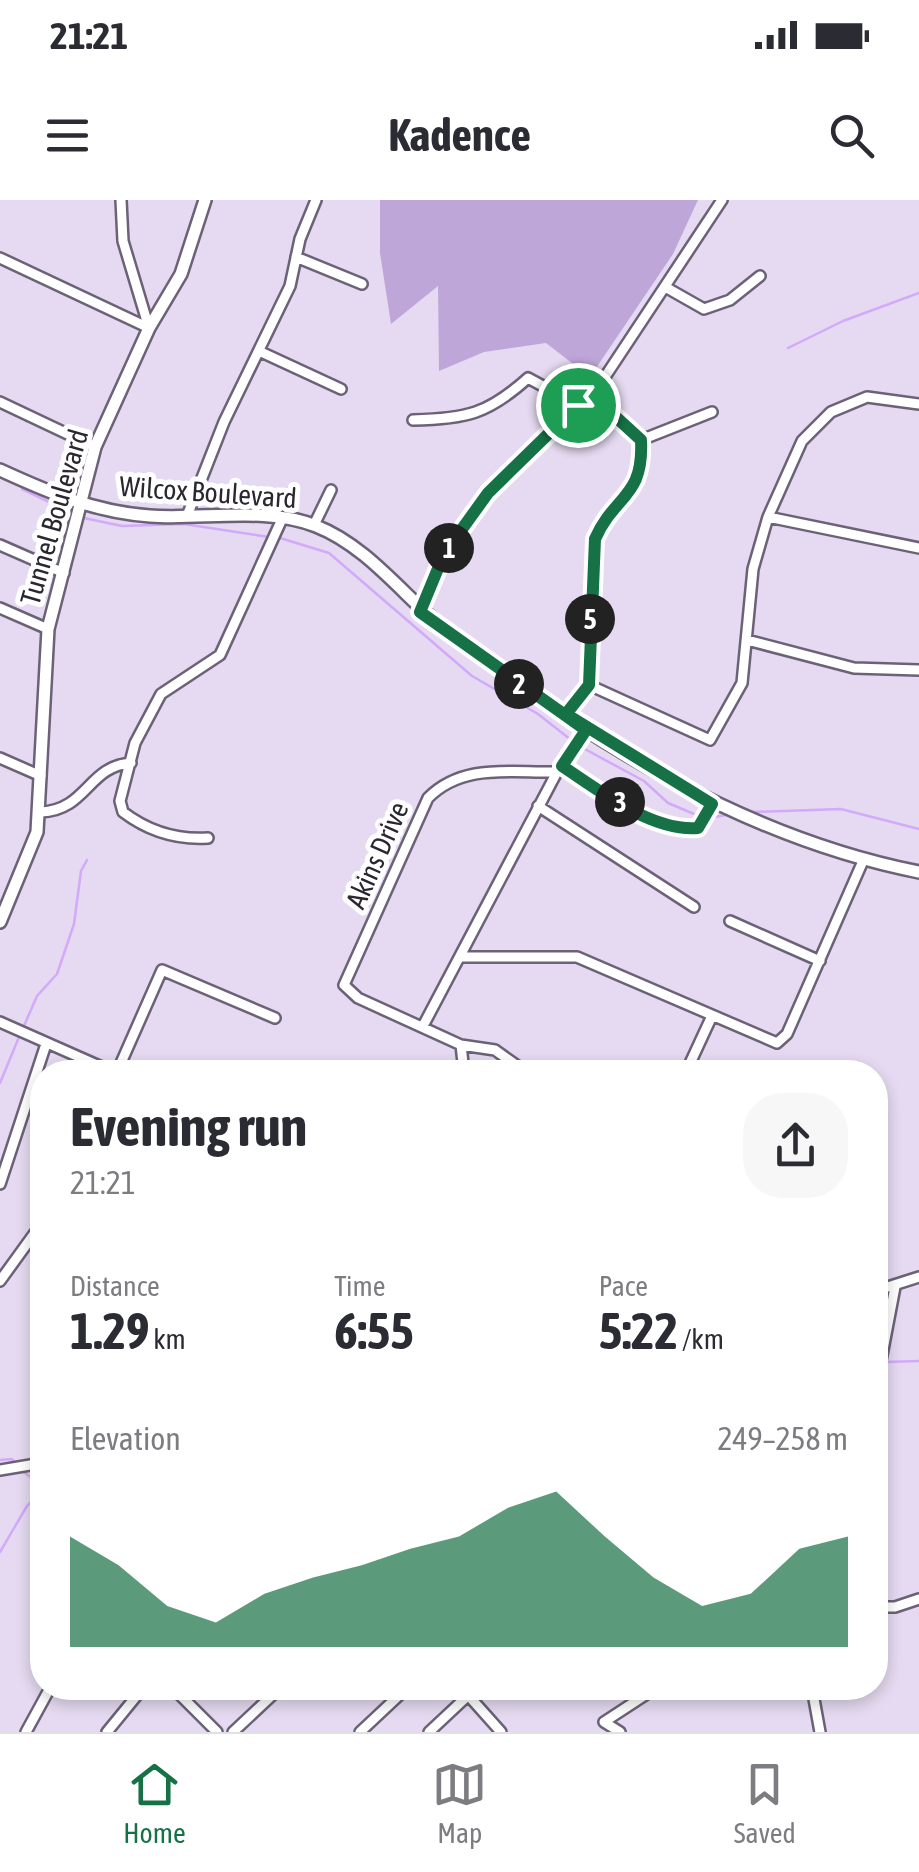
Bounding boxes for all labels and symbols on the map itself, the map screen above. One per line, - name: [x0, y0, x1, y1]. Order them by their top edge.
- pin: [536, 363, 621, 448]
- street label: Tunnel Boulevard: [14, 426, 94, 608]
- street label: Wilcox Boulevard: [118, 470, 298, 514]
- pin: 1: [424, 523, 474, 573]
- pin: 5: [565, 594, 615, 644]
- pin: 2: [494, 659, 544, 709]
- pin: 3: [595, 777, 645, 827]
- street label: Akins Drive: [339, 797, 415, 913]

